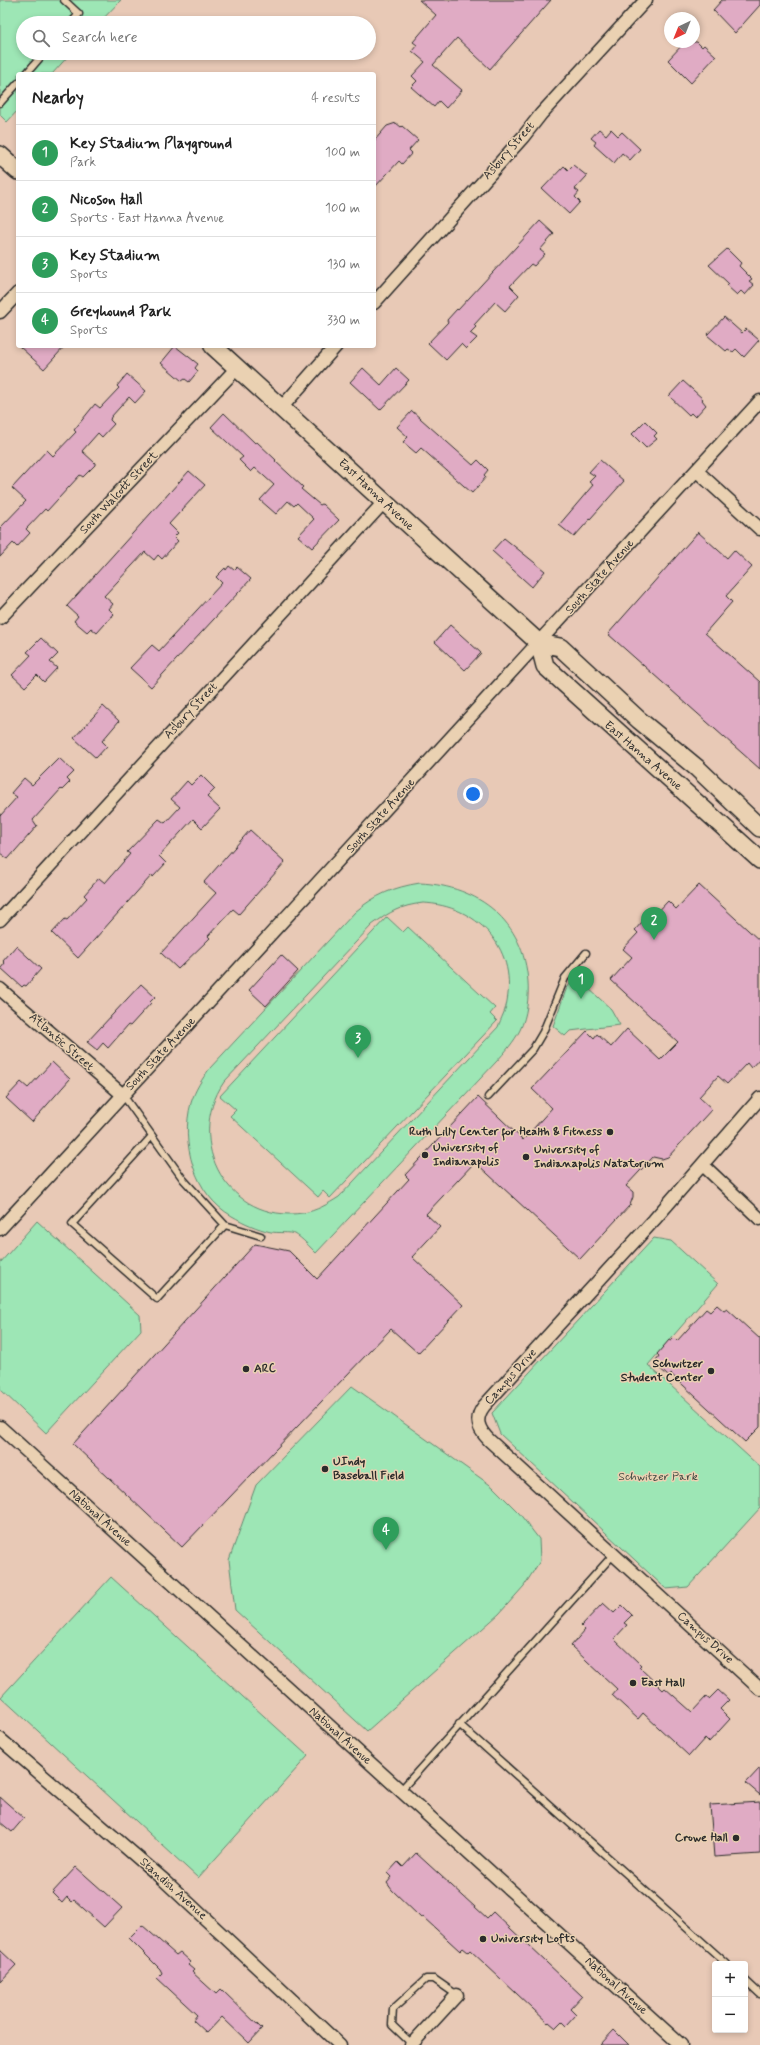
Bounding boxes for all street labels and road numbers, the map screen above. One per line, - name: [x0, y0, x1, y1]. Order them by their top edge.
- street label: Asbury Street: [479, 118, 539, 183]
- street label: South Walcott Street: [76, 448, 162, 538]
- street label: East Hanna Avenue: [334, 456, 418, 535]
- street label: South State Avenue: [562, 536, 638, 618]
- street label: Asbury Street: [161, 679, 222, 743]
- street label: East Hanna Avenue: [601, 718, 686, 795]
- street label: South State Avenue: [343, 775, 419, 857]
- street label: Atlantic Street: [25, 1009, 97, 1075]
- street label: South State Avenue: [122, 1013, 200, 1094]
- street label: Campus Drive: [481, 1345, 541, 1409]
- street label: National Avenue: [65, 1486, 135, 1551]
- street label: Campus Drive: [673, 1608, 737, 1668]
- street label: National Avenue: [305, 1704, 375, 1769]
- street label: Standish Avenue: [136, 1854, 210, 1924]
- street label: National Avenue: [581, 1954, 651, 2019]

